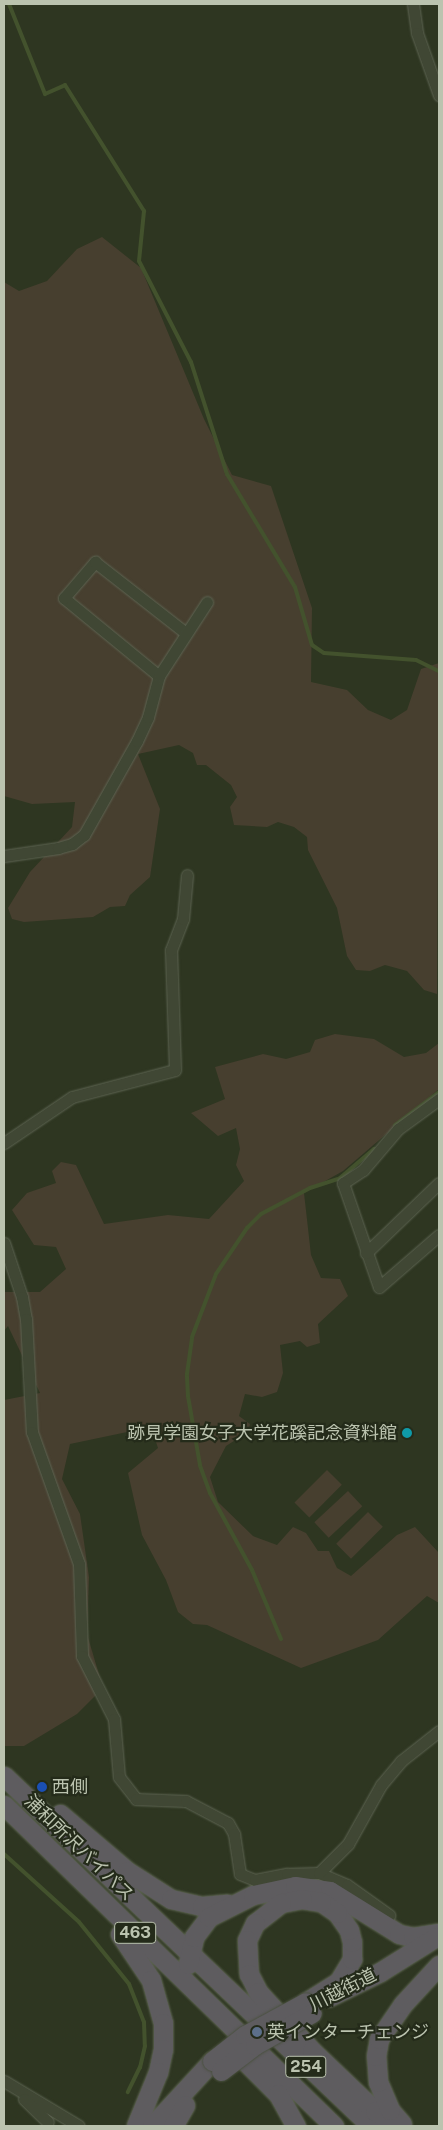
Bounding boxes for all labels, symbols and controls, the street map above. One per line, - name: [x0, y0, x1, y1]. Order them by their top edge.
- place label: 跡見学園女子大学花蹊記念資料館: [127, 1422, 397, 1444]
- marker: 跡見学園女子大学花蹊記念資料館: [401, 1427, 413, 1439]
- place label: 西側: [52, 1776, 88, 1798]
- marker: 西側: [36, 1781, 48, 1793]
- street label: 浦和所沢バイパス: [20, 1790, 138, 1906]
- road number: 463: [114, 1920, 156, 1946]
- street label: 川越街道: [306, 1964, 380, 2016]
- place label: 英インターチェンジ: [267, 2021, 429, 2043]
- marker: 英インターチェンジ: [251, 2026, 263, 2038]
- road number: 254: [285, 2054, 327, 2080]

